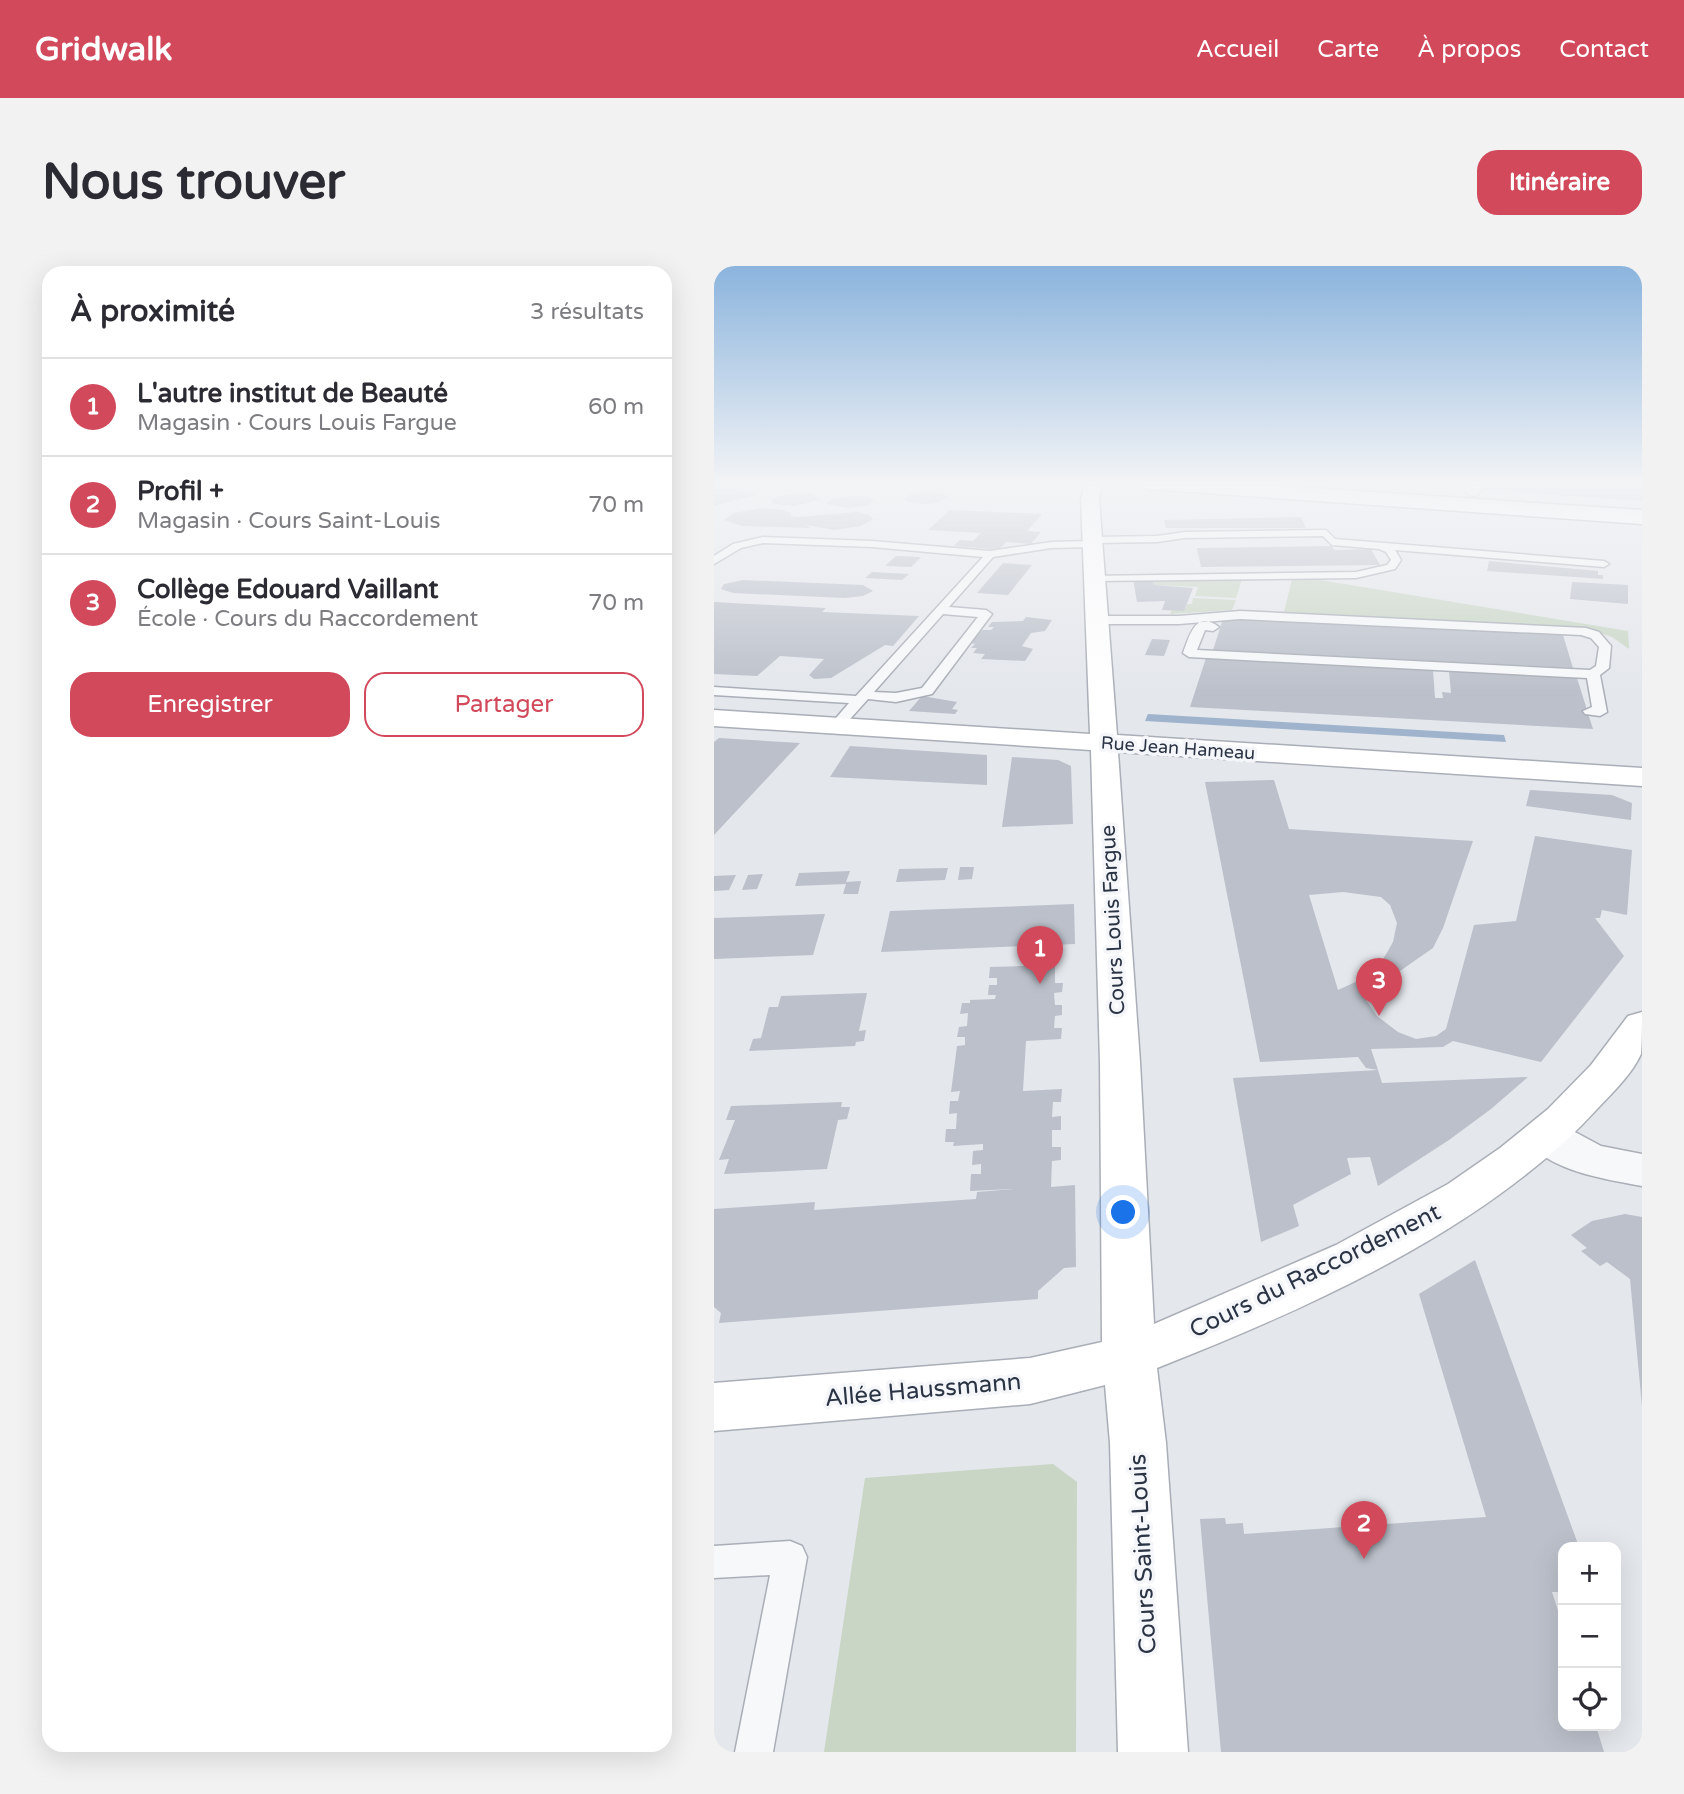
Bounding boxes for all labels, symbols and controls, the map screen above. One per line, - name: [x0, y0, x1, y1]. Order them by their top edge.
- text: Gridwalk: [35, 30, 172, 69]
- text: Accueil: [1196, 35, 1279, 64]
- text: Carte: [1317, 35, 1379, 64]
- text: À propos: [1417, 35, 1521, 64]
- text: Contact: [1559, 35, 1649, 64]
- button: Itinéraire: [1477, 150, 1642, 215]
- text: Nous trouver: [42, 153, 345, 212]
- text: À proximité: [70, 293, 235, 330]
- text: 3 résultats: [530, 298, 644, 326]
- text: L'autre institut de Beauté: [137, 378, 448, 409]
- text: 1: [86, 393, 100, 421]
- text: 60 m: [588, 393, 644, 421]
- text: Magasin · Cours Louis Fargue: [137, 409, 457, 437]
- text: Profil +: [137, 476, 224, 507]
- text: 2: [86, 491, 100, 519]
- text: 70 m: [588, 491, 644, 519]
- text: Magasin · Cours Saint-Louis: [137, 507, 440, 535]
- text: Collège Edouard Vaillant: [137, 574, 438, 605]
- text: 3: [86, 589, 100, 617]
- text: 70 m: [588, 589, 644, 617]
- text: École · Cours du Raccordement: [137, 605, 478, 633]
- button: Enregistrer: [70, 672, 350, 737]
- button: Partager: [364, 672, 644, 737]
- street label: Rue Jean Hameau: [1100, 732, 1256, 764]
- street label: Cours Louis Fargue: [1096, 824, 1130, 1016]
- pin: 1: [1017, 926, 1063, 984]
- pin: 3: [1356, 958, 1402, 1016]
- your location: [1106, 1195, 1140, 1229]
- street label: Cours du Raccordement: [1185, 1198, 1445, 1344]
- street label: Allée Haussmann: [824, 1367, 1022, 1413]
- street label: Cours Saint-Louis: [1123, 1453, 1163, 1655]
- pin: 2: [1341, 1501, 1387, 1559]
- map controls: [1558, 1542, 1621, 1731]
- button: +: [1558, 1542, 1621, 1605]
- button: −: [1558, 1605, 1621, 1668]
- button: locate: [1558, 1668, 1621, 1731]

